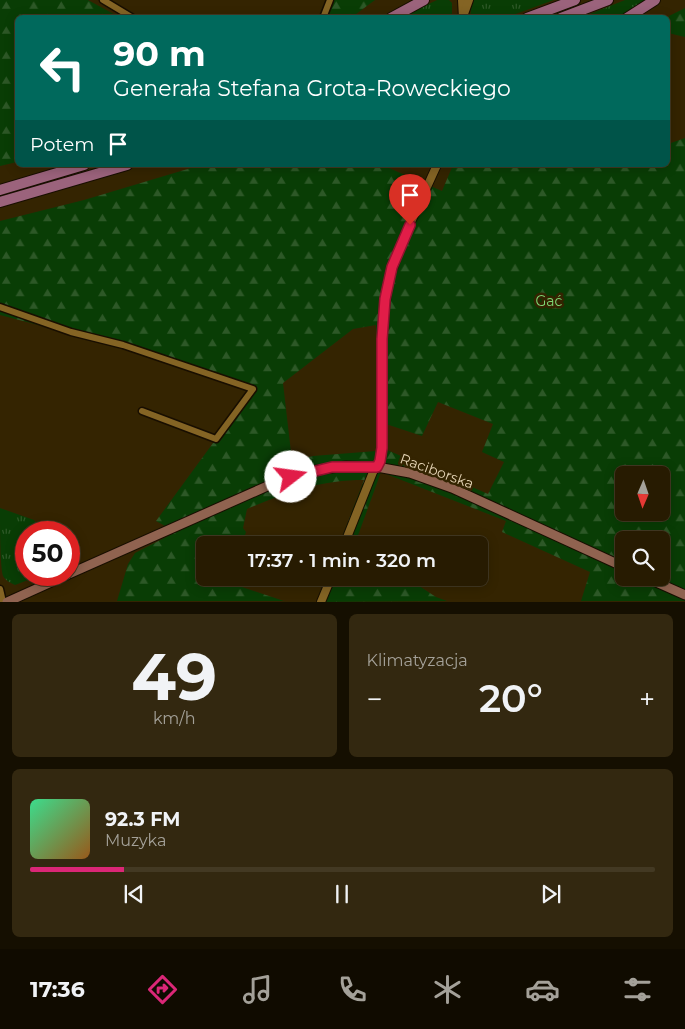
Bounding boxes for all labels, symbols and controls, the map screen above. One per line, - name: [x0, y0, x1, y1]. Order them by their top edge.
- text: 90 m: [113, 32, 206, 75]
- icon: left: [30, 35, 95, 100]
- text: Generała Stefana Grota-Roweckiego: [113, 75, 511, 102]
- icon: arrive: [104, 130, 132, 158]
- text: Potem: [30, 133, 94, 156]
- pin: [389, 174, 431, 225]
- icon: arrive: [396, 181, 424, 209]
- park label: Gać: [536, 292, 563, 310]
- street label: Raciborska: [398, 449, 476, 493]
- position arrow: [264, 450, 316, 502]
- north arrow: [615, 466, 670, 521]
- map controls: [615, 466, 670, 586]
- speed limit sign: 50: [15, 521, 80, 586]
- button: search: [615, 531, 670, 586]
- text: 17:37 · 1 min · 320 m: [248, 549, 436, 572]
- text: 49: [131, 637, 217, 716]
- text: Klimatyzacja: [367, 651, 468, 670]
- text: 20°: [479, 675, 543, 722]
- text: −: [367, 682, 383, 716]
- text: +: [639, 682, 655, 716]
- text: km/h: [153, 709, 196, 728]
- text: 92.3 FM: [105, 808, 181, 831]
- text: Muzyka: [105, 831, 166, 850]
- icon: previous: [120, 880, 148, 908]
- icon: pause: [328, 880, 356, 908]
- icon: next: [537, 880, 565, 908]
- icon: directions: [145, 972, 180, 1007]
- icon: music: [240, 972, 275, 1007]
- icon: phone: [335, 972, 370, 1007]
- icon: climate: [430, 972, 465, 1007]
- icon: car: [525, 972, 560, 1007]
- icon: filters: [620, 972, 655, 1007]
- text: 17:36: [30, 976, 85, 1003]

